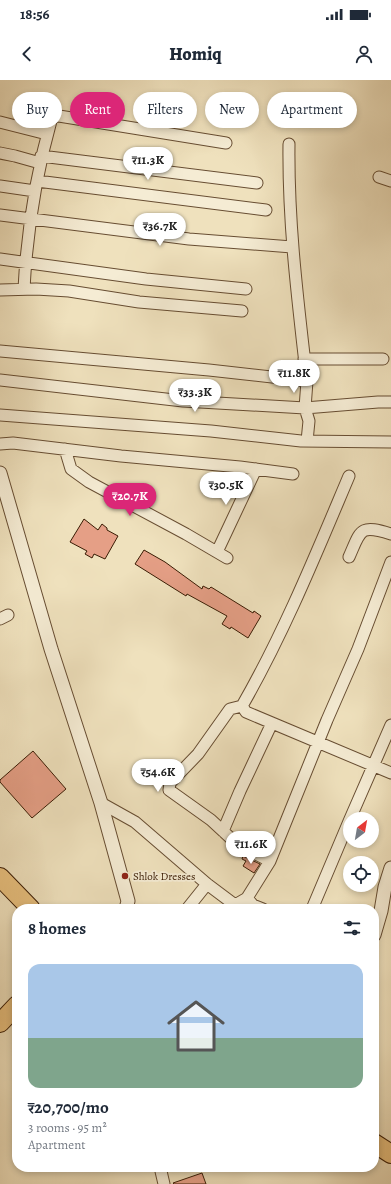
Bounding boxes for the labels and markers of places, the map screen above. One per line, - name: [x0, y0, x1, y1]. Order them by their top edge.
- pin: ₹11.3K: [115, 147, 181, 181]
- pin: ₹36.7K: [127, 213, 193, 247]
- pin: ₹11.8K: [261, 360, 327, 394]
- pin: ₹33.3K: [162, 379, 228, 413]
- pin: ₹30.5K: [193, 472, 259, 506]
- pin: ₹20.7K: [97, 483, 163, 517]
- pin: ₹54.6K: [125, 759, 191, 793]
- pin: ₹11.6K: [218, 831, 284, 865]
- place label: Shlok Dresses: [133, 869, 195, 884]
- marker: Shlok Dresses: [120, 871, 130, 881]

